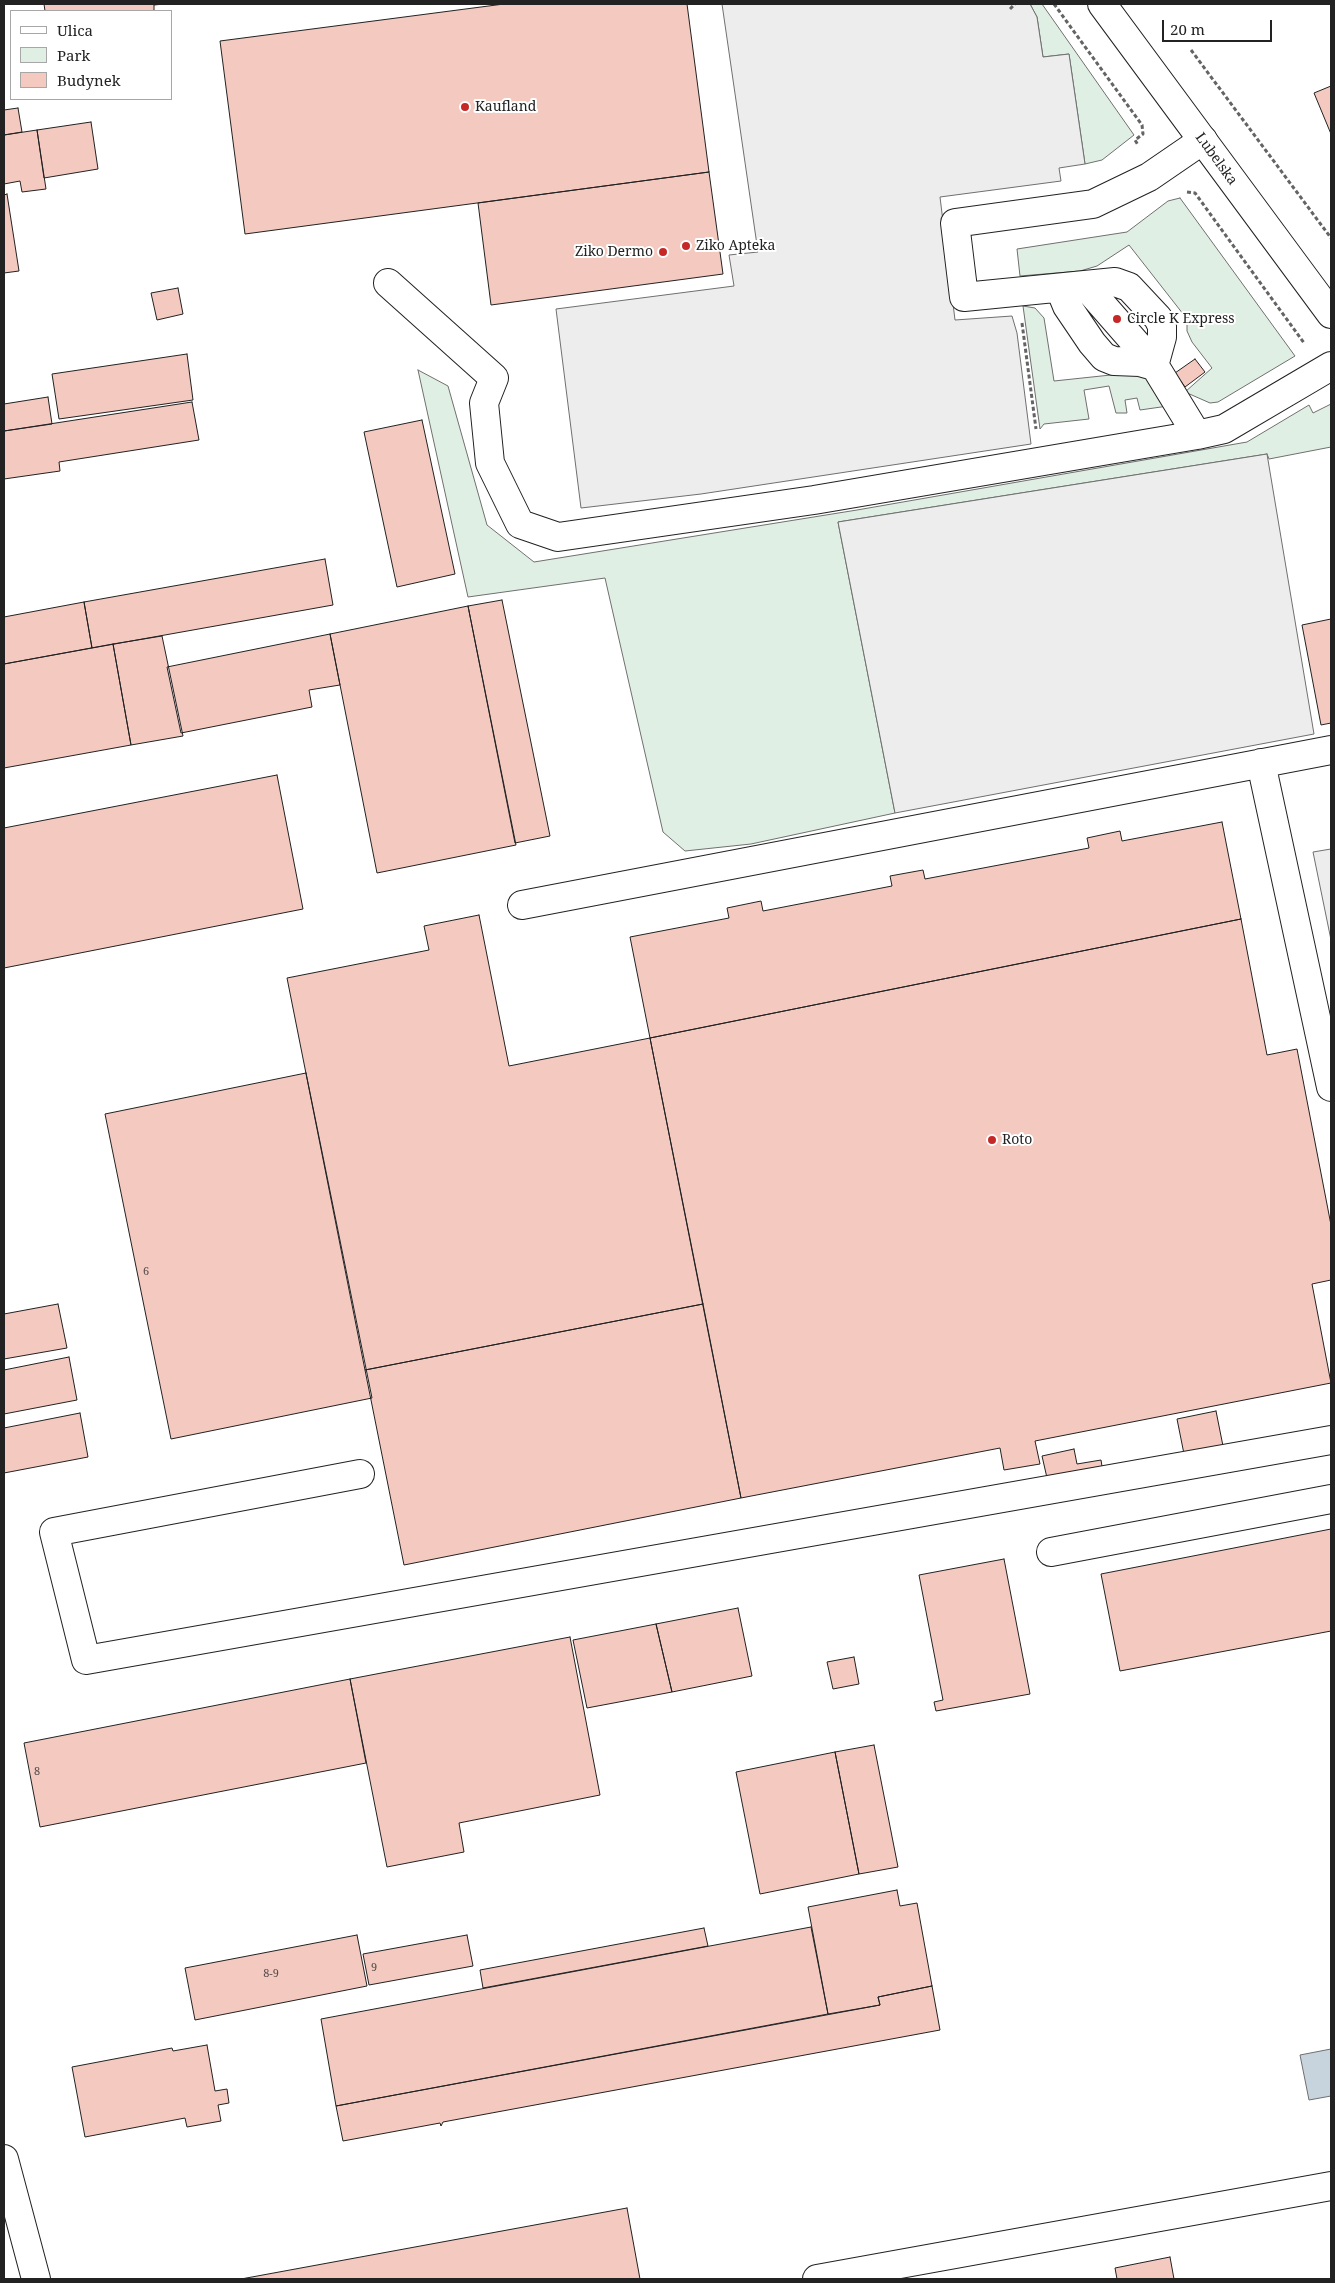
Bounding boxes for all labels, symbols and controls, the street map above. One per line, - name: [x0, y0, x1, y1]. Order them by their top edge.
- legend: [10, 10, 172, 100]
- scale bar: [1165, 10, 1275, 42]
- text: 20 m: [1170, 19, 1205, 39]
- text: Ulica: [57, 20, 93, 40]
- text: Park: [57, 45, 90, 65]
- text: Budynek: [57, 70, 121, 90]
- place label: Kaufland: [475, 99, 536, 115]
- marker: Kaufland: [459, 101, 471, 113]
- street label: Lubelska: [1191, 130, 1241, 188]
- place label: Ziko Apteka: [696, 238, 775, 254]
- marker: Ziko Apteka: [680, 240, 692, 252]
- place label: Ziko Dermo: [575, 244, 653, 260]
- marker: Ziko Dermo: [657, 246, 669, 258]
- place label: Circle K Express: [1127, 311, 1235, 327]
- marker: Circle K Express: [1111, 313, 1123, 325]
- place label: Roto: [1002, 1132, 1032, 1148]
- marker: Roto: [986, 1134, 998, 1146]
- house number: 6: [143, 1265, 149, 1279]
- house number: 8: [34, 1765, 40, 1779]
- house number: 9: [371, 1961, 377, 1975]
- house number: 8-9: [263, 1967, 279, 1981]

